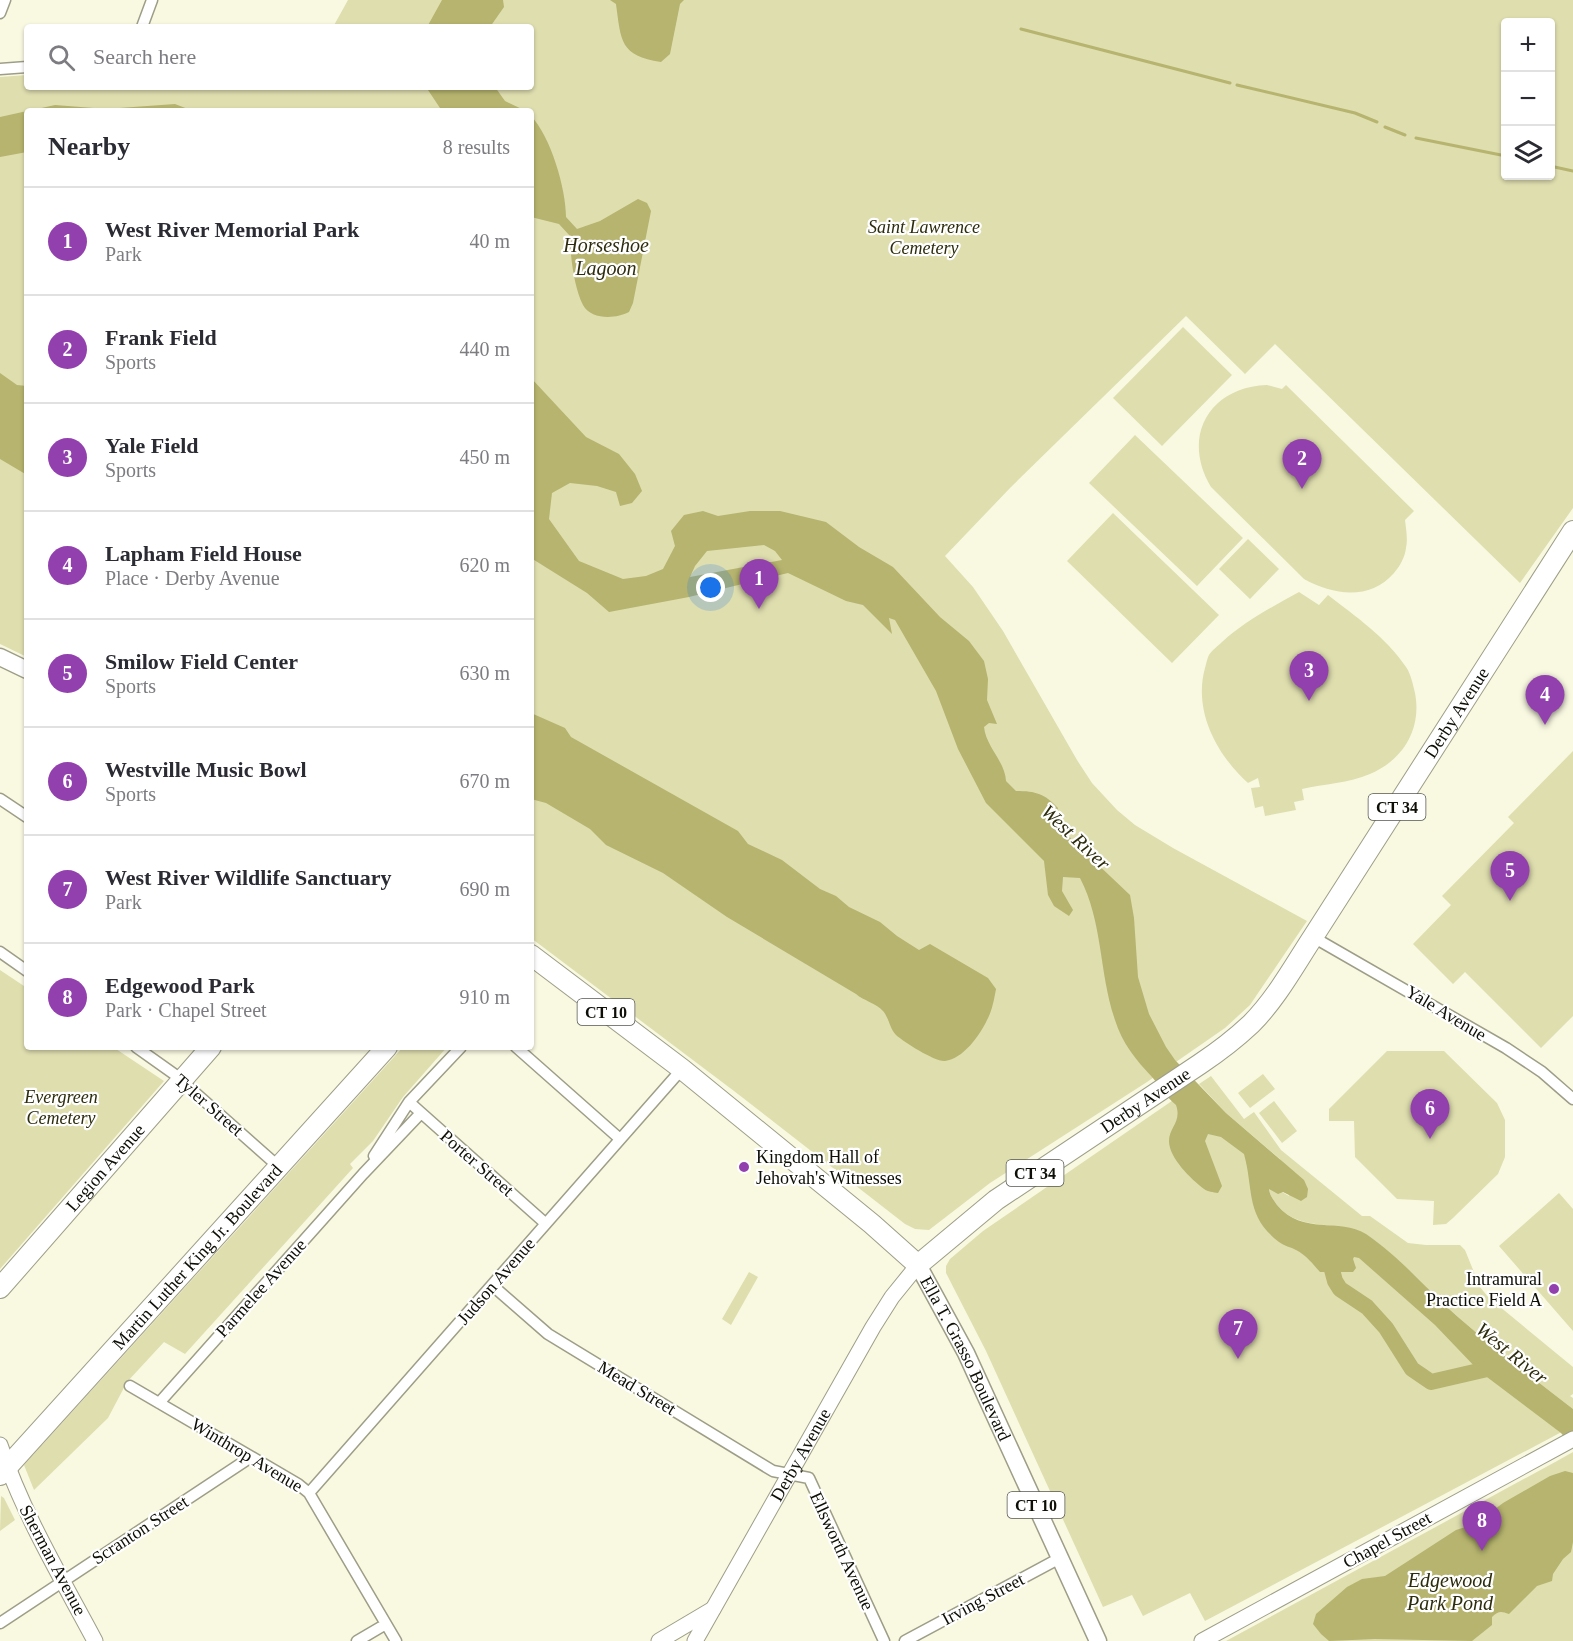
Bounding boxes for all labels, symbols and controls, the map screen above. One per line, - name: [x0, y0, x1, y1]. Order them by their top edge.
- map controls: [1501, 18, 1555, 180]
- button: +: [1501, 18, 1555, 72]
- search box: [24, 24, 534, 90]
- icon: search: [45, 41, 78, 74]
- text: Search here: [93, 44, 196, 69]
- button: −: [1501, 72, 1555, 126]
- button: layers: [1501, 126, 1555, 180]
- text: Nearby: [48, 132, 130, 161]
- text: 8 results: [443, 136, 510, 158]
- text: West River Memorial Park: [105, 217, 359, 242]
- park label: Saint Lawrence Cemetery: [868, 217, 980, 258]
- text: 1: [63, 230, 73, 252]
- text: 40 m: [469, 230, 510, 252]
- water label: Horseshoe Lagoon: [562, 234, 649, 280]
- text: Park: [105, 243, 142, 265]
- text: Frank Field: [105, 325, 217, 350]
- text: 2: [63, 338, 73, 360]
- text: 440 m: [459, 338, 510, 360]
- text: Sports: [105, 351, 156, 373]
- text: Yale Field: [105, 433, 199, 458]
- pin: 2: [1282, 440, 1322, 489]
- text: 3: [63, 446, 73, 468]
- text: 450 m: [459, 446, 510, 468]
- text: Sports: [105, 459, 156, 481]
- text: Lapham Field House: [105, 541, 302, 566]
- text: 4: [63, 554, 73, 576]
- text: 620 m: [459, 554, 510, 576]
- pin: 1: [740, 560, 778, 609]
- text: Place · Derby Avenue: [105, 567, 280, 589]
- your location: [696, 573, 725, 602]
- text: Smilow Field Center: [105, 649, 298, 674]
- pin: 3: [1290, 652, 1328, 701]
- text: 5: [63, 662, 73, 684]
- text: 630 m: [459, 662, 510, 684]
- street label: Derby Avenue: [1420, 664, 1493, 762]
- text: Sports: [105, 675, 156, 697]
- pin: 4: [1526, 676, 1564, 725]
- text: Westville Music Bowl: [105, 757, 307, 782]
- text: 6: [63, 770, 73, 792]
- text: 670 m: [459, 770, 510, 792]
- text: Sports: [105, 783, 156, 805]
- road number: CT 34: [1368, 794, 1426, 820]
- water label: West River: [1037, 800, 1115, 874]
- pin: 5: [1490, 852, 1530, 901]
- text: West River Wildlife Sanctuary: [105, 865, 392, 890]
- text: 7: [63, 878, 73, 900]
- text: 690 m: [459, 878, 510, 900]
- text: Park: [105, 891, 142, 913]
- text: Edgewood Park: [105, 973, 255, 998]
- street label: Yale Avenue: [1402, 981, 1490, 1045]
- text: 8: [63, 986, 73, 1008]
- text: 910 m: [459, 986, 510, 1008]
- text: Park · Chapel Street: [105, 999, 267, 1021]
- road number: CT 10: [578, 999, 634, 1025]
- street label: Derby Avenue: [1097, 1064, 1194, 1137]
- street label: Tyler Street: [171, 1070, 247, 1140]
- park label: Evergreen Cemetery: [23, 1087, 98, 1128]
- pin: 6: [1410, 1090, 1450, 1139]
- street label: Legion Avenue: [62, 1120, 149, 1215]
- street label: Porter Street: [436, 1126, 518, 1200]
- place label: Kingdom Hall of Jehovah's Witnesses: [756, 1147, 902, 1188]
- street label: Martin Luther King Jr. Boulevard: [108, 1160, 286, 1354]
- marker: Kingdom Hall of Jehovah's Witnesses: [737, 1160, 751, 1174]
- road number: CT 34: [1006, 1160, 1064, 1186]
- street label: Judson Avenue: [453, 1234, 539, 1328]
- street label: Parmelee Avenue: [212, 1235, 310, 1341]
- place label: Intramural Practice Field A: [1426, 1269, 1542, 1310]
- street label: Ella T. Grasso Boulevard: [916, 1273, 1015, 1444]
- marker: Intramural Practice Field A: [1547, 1282, 1561, 1296]
- pin: 7: [1218, 1310, 1258, 1359]
- water label: West River: [1472, 1318, 1552, 1389]
- street label: Mead Street: [594, 1357, 680, 1419]
- street label: Derby Avenue: [766, 1405, 835, 1505]
- street label: Winthrop Avenue: [188, 1414, 306, 1496]
- street label: Ellsworth Avenue: [806, 1489, 878, 1613]
- street label: Scranton Street: [88, 1492, 192, 1568]
- road number: CT 10: [1008, 1492, 1064, 1518]
- street label: Sherman Avenue: [15, 1501, 91, 1619]
- pin: 8: [1462, 1502, 1502, 1551]
- street label: Chapel Street: [1340, 1508, 1434, 1572]
- street label: Irving Street: [938, 1569, 1028, 1629]
- water label: Edgewood Park Pond: [1406, 1569, 1494, 1614]

